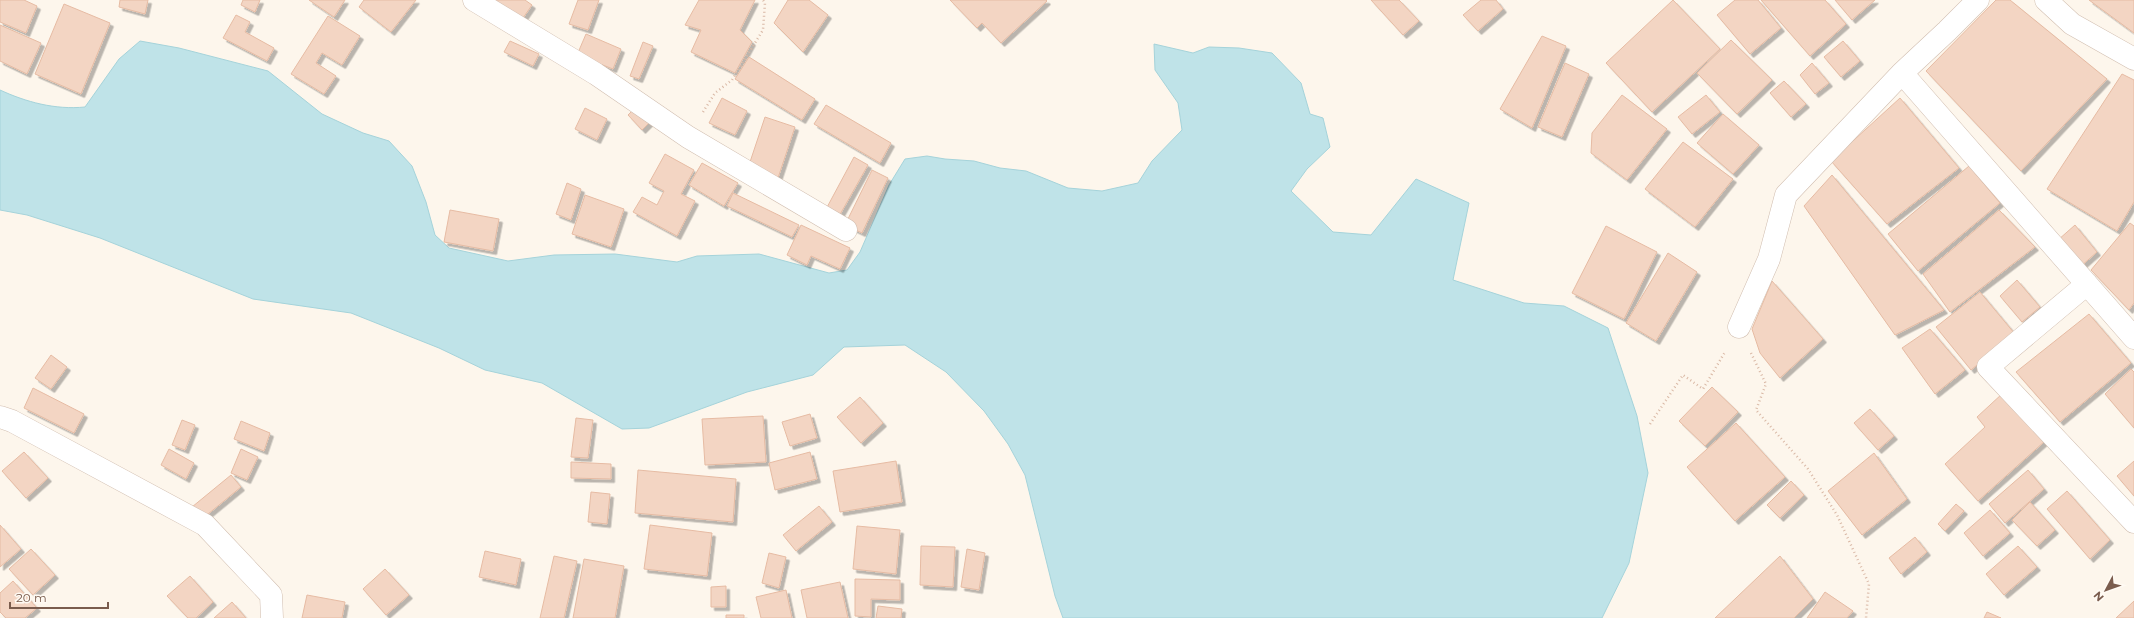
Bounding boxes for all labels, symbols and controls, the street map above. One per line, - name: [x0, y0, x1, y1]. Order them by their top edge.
- north arrow: [2086, 570, 2126, 610]
- scale bar: [10, 584, 108, 610]
- text: N: [2090, 589, 2107, 605]
- text: 20 m: [16, 590, 47, 605]

